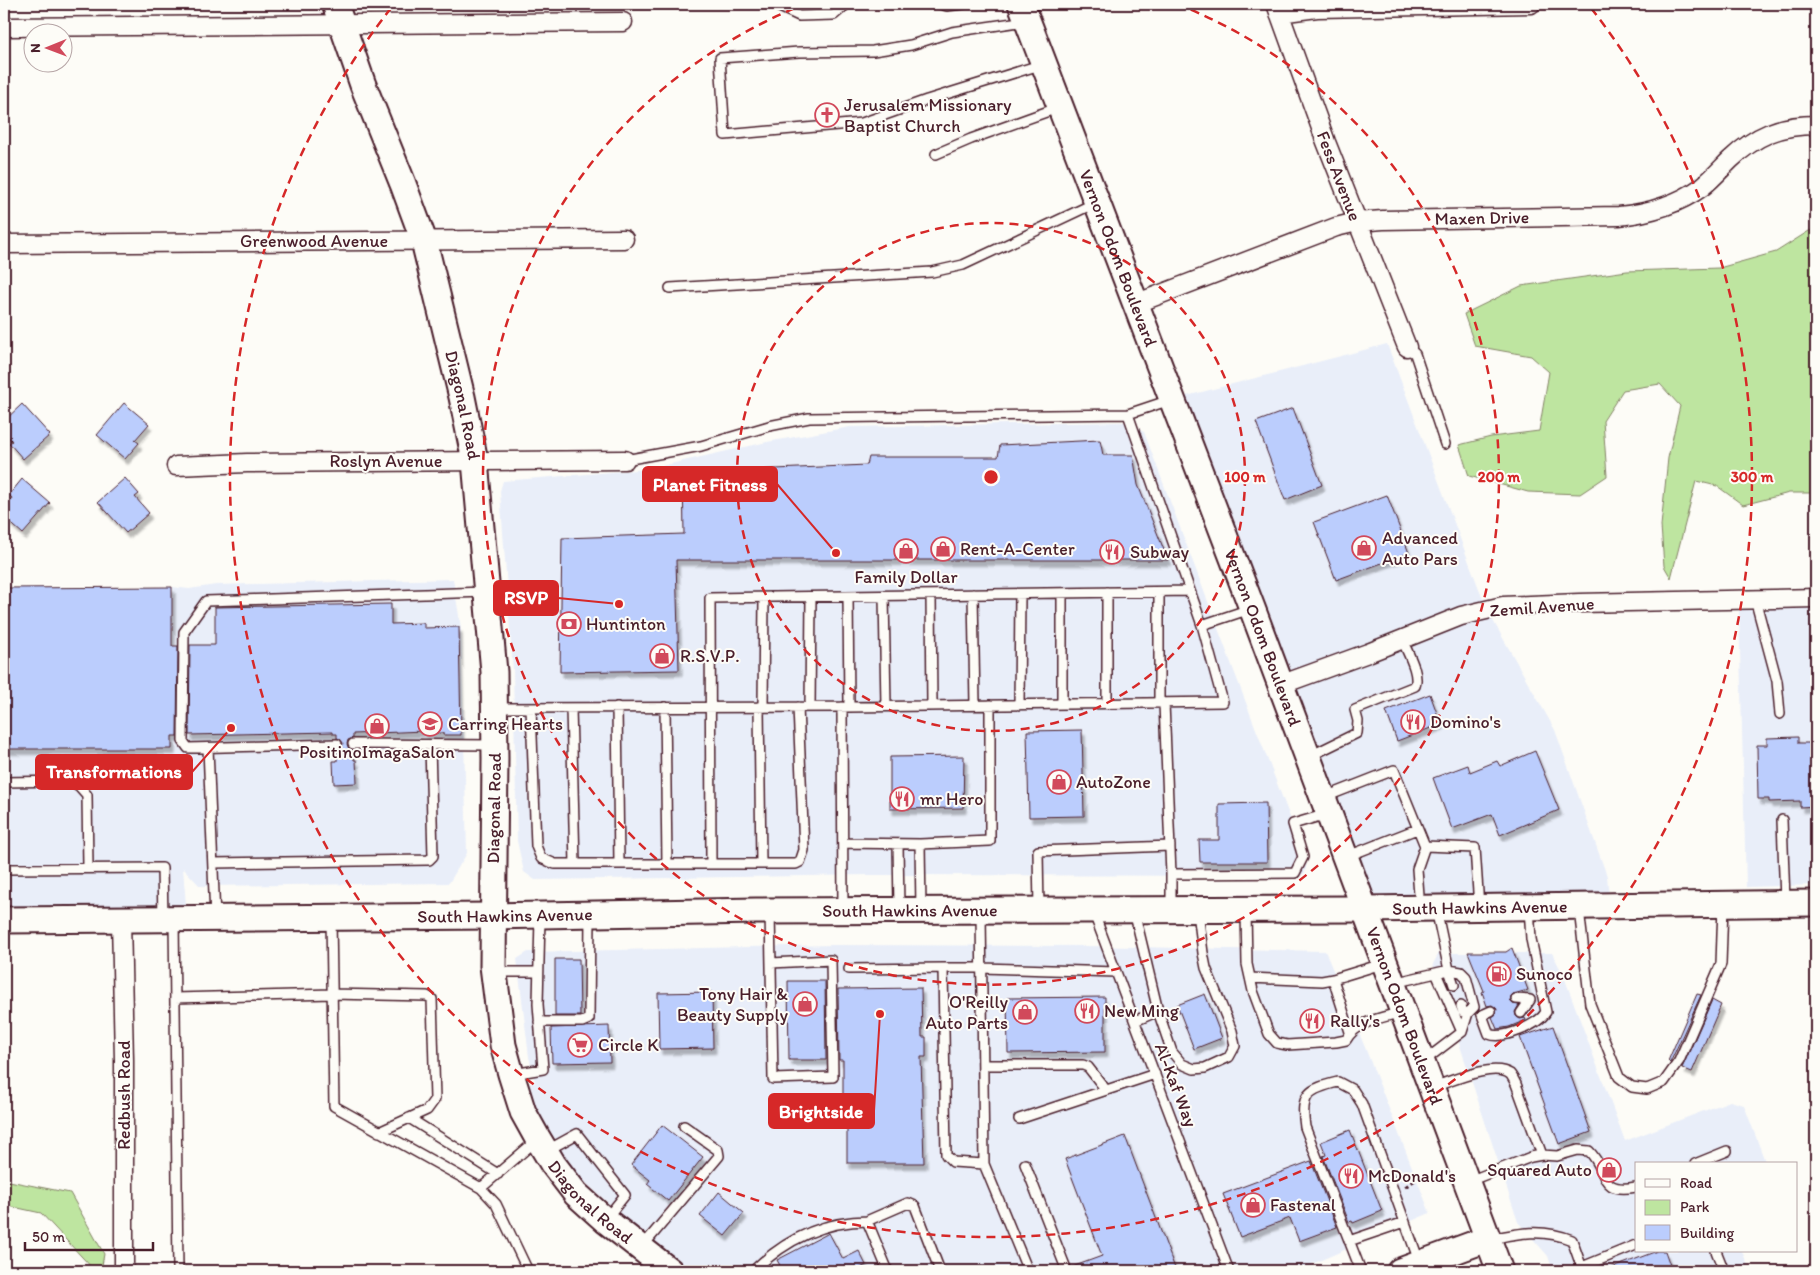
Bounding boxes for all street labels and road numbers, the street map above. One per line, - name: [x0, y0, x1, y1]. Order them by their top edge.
- street label: Fess Avenue: [1312, 128, 1366, 224]
- street label: Vernon Odom Boulevard: [1074, 166, 1162, 350]
- street label: Maxen Drive: [1434, 206, 1530, 230]
- street label: Greenwood Avenue: [240, 230, 388, 252]
- street label: Diagonal Road: [440, 348, 486, 462]
- street label: Roslyn Avenue: [330, 450, 442, 472]
- street label: Vernon Odom Boulevard: [1219, 546, 1306, 729]
- street label: Zemil Avenue: [1489, 592, 1595, 622]
- street label: Diagonal Road: [482, 752, 506, 864]
- street label: South Hawkins Avenue: [1392, 895, 1568, 920]
- street label: South Hawkins Avenue: [822, 899, 998, 922]
- street label: South Hawkins Avenue: [417, 903, 593, 928]
- street label: Vernon Odom Boulevard: [1361, 924, 1448, 1108]
- street label: Redbush Road: [113, 1040, 135, 1150]
- street label: Al-Kaf Way: [1150, 1040, 1202, 1131]
- street label: Diagonal Road: [543, 1156, 637, 1249]

